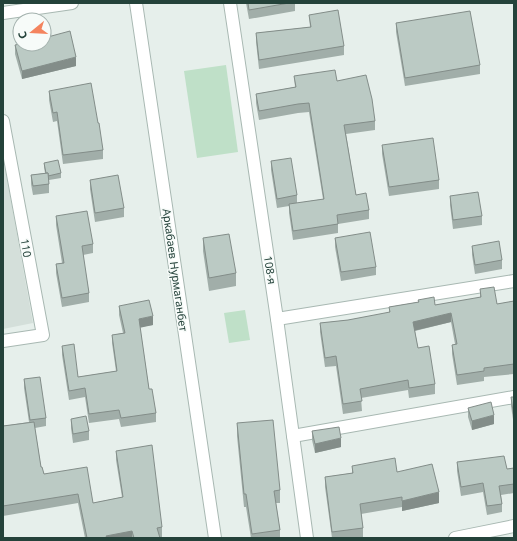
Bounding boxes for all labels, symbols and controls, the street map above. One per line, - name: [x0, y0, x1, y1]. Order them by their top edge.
- north arrow: [12, 12, 52, 52]
- text: С: [14, 30, 30, 41]
- street label: Аркабаев Нурмаганбет: [159, 208, 192, 332]
- street label: 110: [17, 237, 36, 259]
- street label: 108-я: [261, 255, 280, 285]

